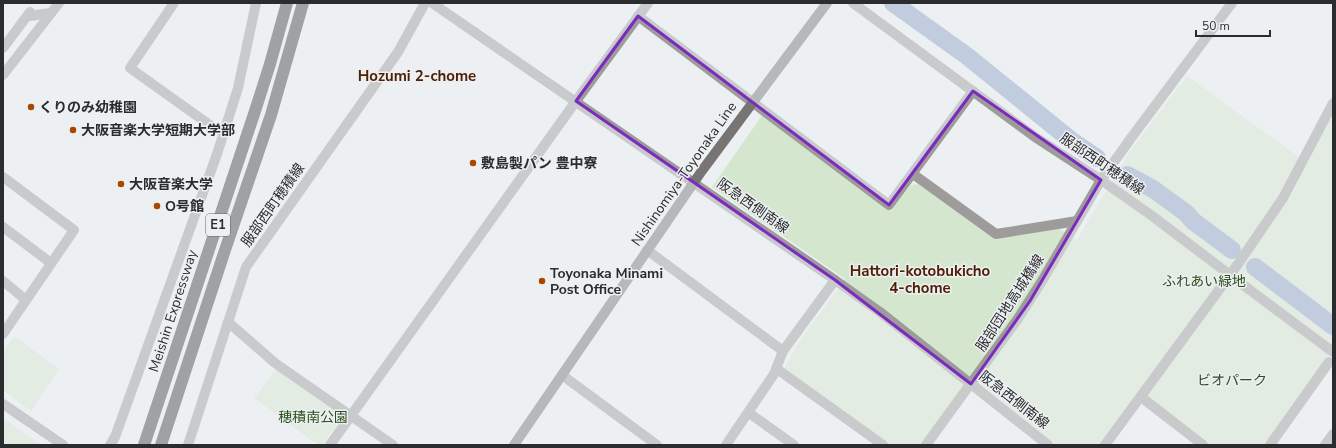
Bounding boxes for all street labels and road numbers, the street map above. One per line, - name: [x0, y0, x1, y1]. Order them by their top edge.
- street label: Nishinomiya-Toyonaka Line: [627, 98, 741, 250]
- street label: 服部西町穂積線: [1056, 129, 1148, 199]
- street label: 服部西町穂積線: [237, 159, 309, 251]
- street label: 阪急西側南線: [713, 174, 793, 238]
- road number: E1: [206, 214, 230, 236]
- street label: Meishin Expressway: [144, 247, 202, 375]
- street label: 服部団地高城橋線: [972, 251, 1048, 355]
- street label: 阪急西側南線: [975, 367, 1053, 433]

